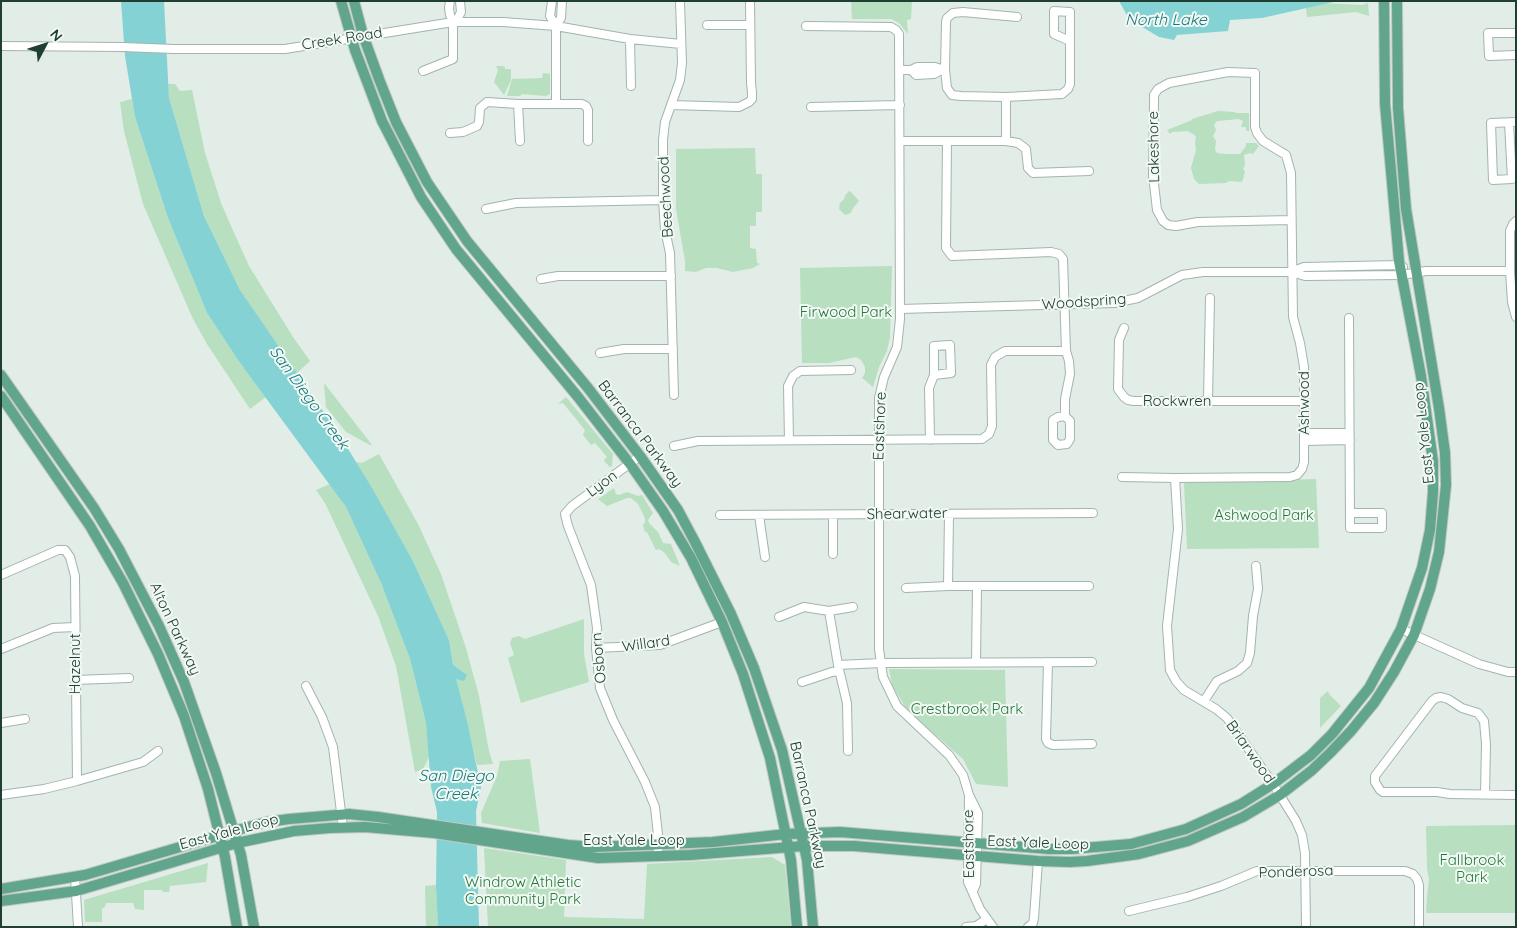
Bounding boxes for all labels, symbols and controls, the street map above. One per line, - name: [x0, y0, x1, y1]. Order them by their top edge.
- water label: North Lake: [1125, 10, 1207, 30]
- north arrow: [20, 20, 70, 70]
- street label: Creek Road: [300, 24, 384, 54]
- text: N: [46, 26, 67, 45]
- street label: Lakeshore: [1144, 111, 1164, 183]
- street label: Beechwood: [655, 156, 677, 238]
- street label: Woodspring: [1041, 290, 1127, 314]
- park label: Firwood Park: [800, 303, 892, 321]
- water label: San Diego Creek: [265, 343, 353, 453]
- street label: Ashwood: [1295, 371, 1313, 435]
- street label: Barranca Parkway: [594, 377, 686, 491]
- street label: East Yale Loop: [1410, 381, 1438, 485]
- street label: Eastshore: [870, 391, 890, 461]
- street label: Rockwren: [1143, 392, 1211, 410]
- street label: Lyon: [583, 467, 621, 501]
- street label: Shearwater: [866, 504, 948, 524]
- park label: Ashwood Park: [1214, 506, 1314, 524]
- street label: Alton Parkway: [146, 580, 204, 678]
- street label: Osborn: [588, 632, 610, 684]
- street label: Willard: [621, 632, 671, 656]
- street label: Hazelnut: [66, 633, 84, 695]
- park label: Crestbrook Park: [911, 700, 1023, 718]
- street label: Briarwood: [1222, 717, 1278, 787]
- street label: Barranca Parkway: [786, 740, 830, 870]
- water label: San Diego Creek: [418, 766, 494, 804]
- street label: East Yale Loop: [177, 810, 281, 854]
- street label: Eastshore: [959, 810, 979, 878]
- street label: East Yale Loop: [583, 831, 685, 849]
- street label: East Yale Loop: [987, 832, 1089, 854]
- park label: Fallbrook Park: [1440, 851, 1504, 886]
- street label: Ponderosa: [1258, 862, 1334, 882]
- park label: Windrow Athletic Community Park: [465, 873, 581, 908]

